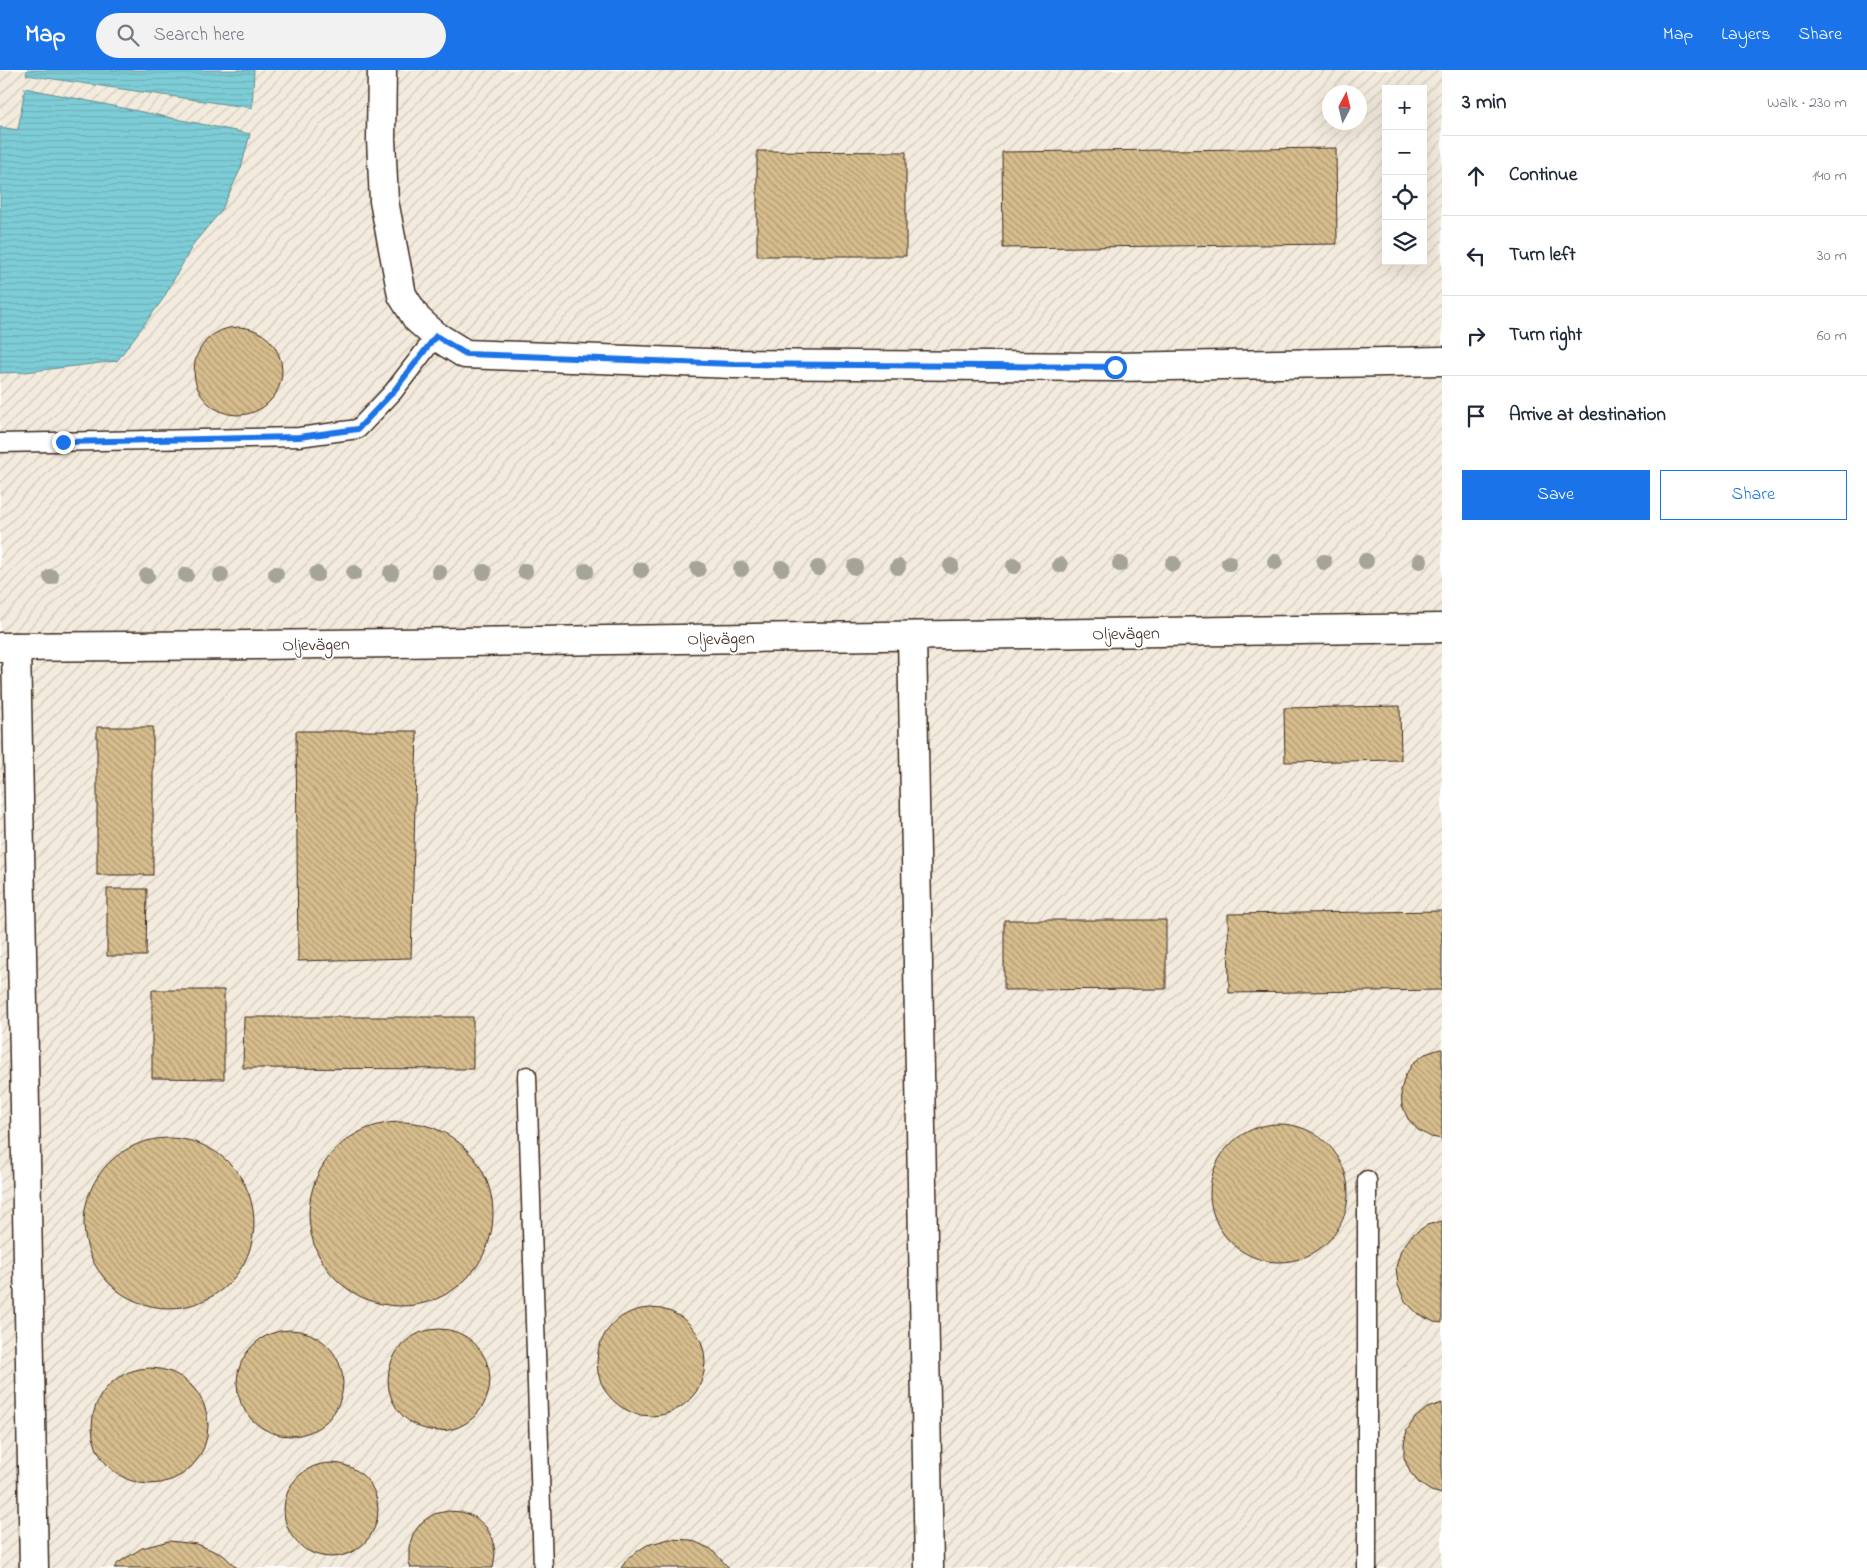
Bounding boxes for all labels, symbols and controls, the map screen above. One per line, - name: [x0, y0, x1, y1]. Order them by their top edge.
- search box: [96, 13, 446, 58]
- text: Map: [25, 18, 66, 53]
- icon: search: [114, 21, 142, 49]
- text: Search here: [154, 22, 245, 49]
- text: Map: [1663, 22, 1693, 48]
- text: Layers: [1721, 22, 1771, 48]
- text: Share: [1799, 22, 1842, 48]
- north arrow: [1322, 85, 1367, 130]
- map controls: [1382, 85, 1427, 265]
- button: +: [1382, 85, 1427, 130]
- text: 3 min: [1462, 88, 1506, 118]
- text: Walk · 230 m: [1767, 91, 1847, 115]
- button: −: [1382, 130, 1427, 175]
- icon: ahead: [1462, 162, 1490, 190]
- text: Continue: [1509, 162, 1577, 189]
- text: 140 m: [1812, 164, 1847, 188]
- button: locate: [1382, 175, 1427, 220]
- button: layers: [1382, 220, 1427, 265]
- icon: left: [1462, 242, 1490, 270]
- text: Turn left: [1509, 242, 1576, 269]
- text: 30 m: [1817, 244, 1847, 268]
- icon: right: [1462, 322, 1490, 350]
- text: Turn right: [1509, 322, 1582, 349]
- text: 60 m: [1817, 324, 1847, 348]
- route start: [1104, 356, 1127, 379]
- icon: arrive: [1462, 402, 1490, 430]
- text: Arrive at destination: [1509, 402, 1666, 429]
- route end: [52, 431, 75, 454]
- button: Save: [1462, 470, 1650, 520]
- button: Share: [1660, 470, 1847, 520]
- street label: Oljevägen: [1092, 621, 1160, 650]
- street label: Oljevägen: [687, 626, 755, 655]
- street label: Oljevägen: [282, 632, 350, 661]

